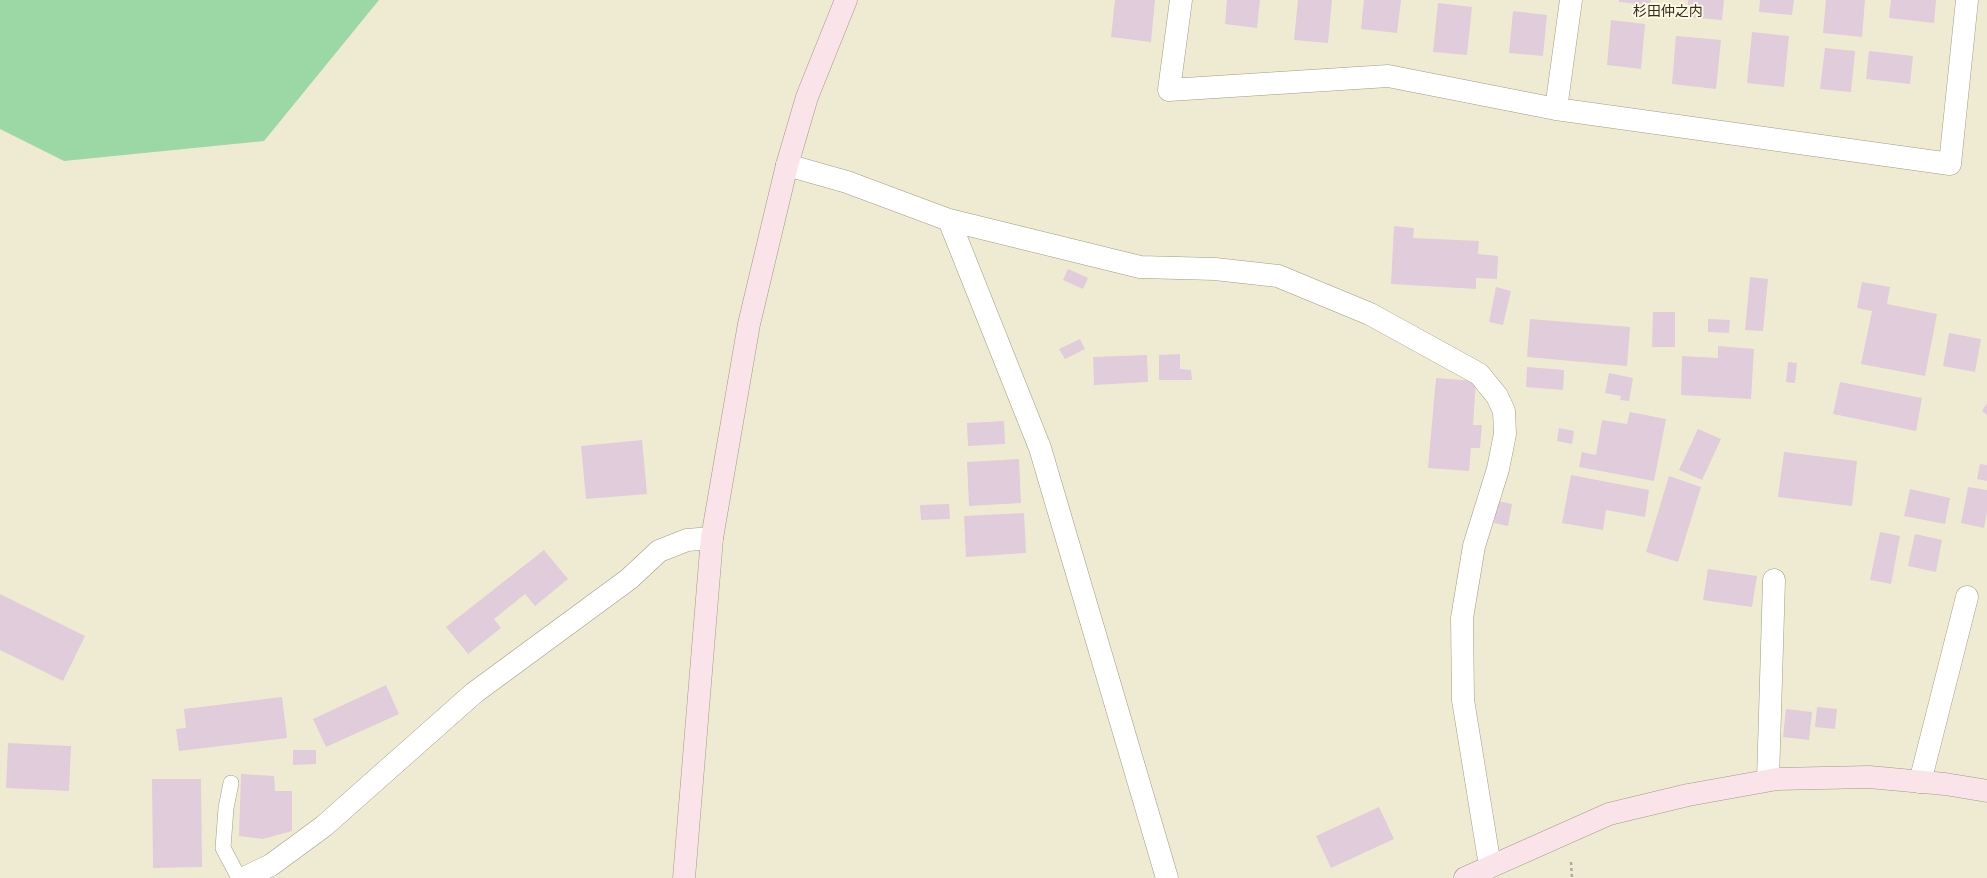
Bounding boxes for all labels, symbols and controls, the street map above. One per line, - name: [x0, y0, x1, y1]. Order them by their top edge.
- district label: 杉田仲之内: [1633, 4, 1703, 20]

